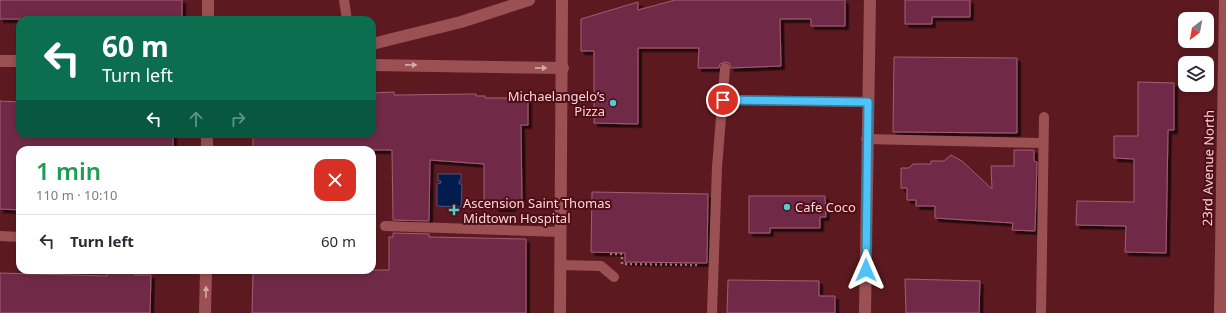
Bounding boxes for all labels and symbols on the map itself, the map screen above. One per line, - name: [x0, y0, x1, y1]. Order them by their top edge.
- north arrow: [1178, 12, 1214, 48]
- one-way arrow: [405, 62, 418, 68]
- one-way arrow: [535, 65, 548, 71]
- pin: [706, 83, 740, 117]
- place label: Michaelangelo’s Pizza: [508, 87, 605, 120]
- marker: Michaelangelo’s Pizza: [608, 98, 618, 108]
- street label: 23rd Avenue North: [1198, 110, 1218, 226]
- place label: Ascension Saint Thomas Midtown Hospital: [463, 194, 611, 227]
- place label: Cafe Coco: [795, 198, 856, 216]
- marker: Cafe Coco: [782, 202, 792, 212]
- marker: Ascension Saint Thomas Midtown Hospital: [448, 204, 460, 216]
- position arrow: [845, 249, 887, 291]
- one-way arrow: [202, 285, 209, 298]

